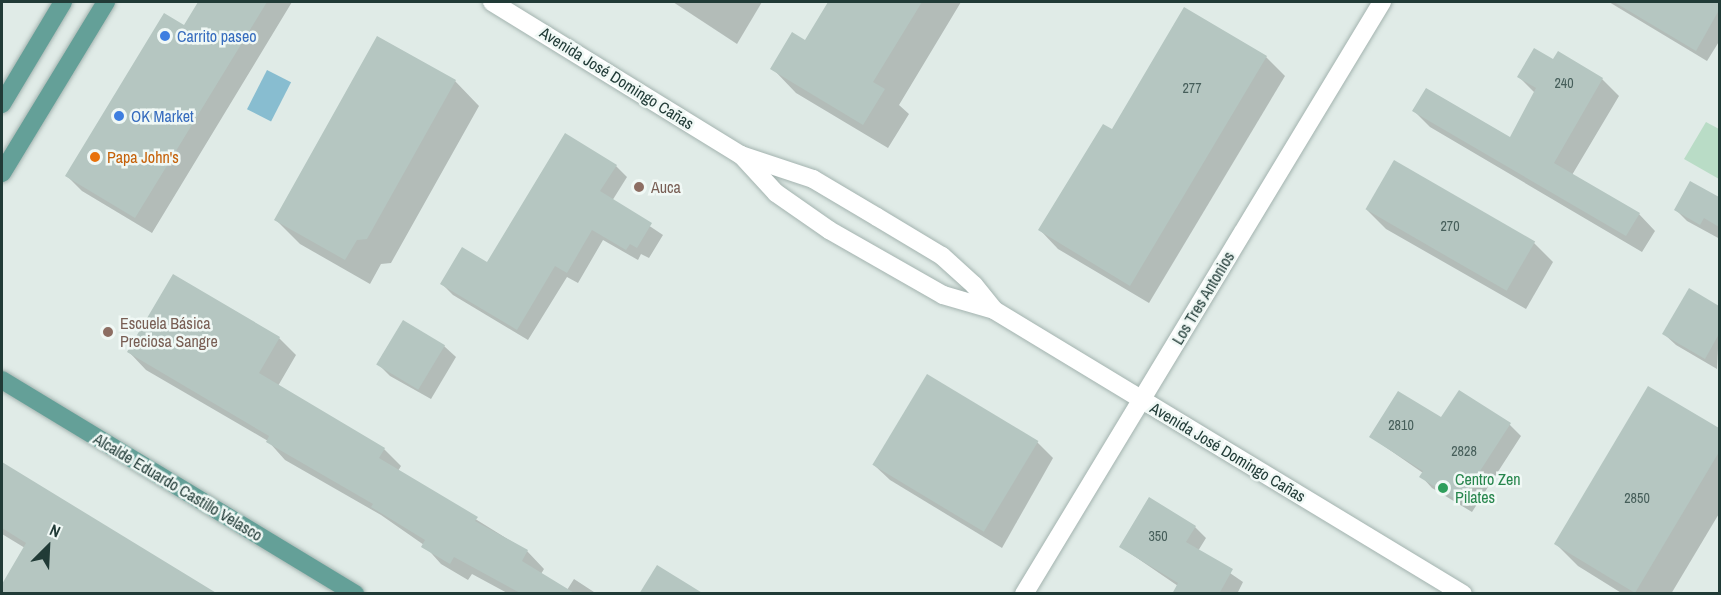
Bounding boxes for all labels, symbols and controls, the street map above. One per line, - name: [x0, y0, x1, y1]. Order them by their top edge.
- street label: Avenida José Domingo Cañas: [537, 23, 697, 133]
- place label: Carrito paseo: [177, 26, 256, 46]
- marker: Carrito paseo: [158, 29, 172, 43]
- house number: 240: [1554, 75, 1574, 91]
- house number: 277: [1182, 80, 1202, 96]
- place label: OK Market: [131, 106, 194, 126]
- marker: OK Market: [112, 109, 126, 123]
- place label: Papa John's: [107, 147, 179, 167]
- marker: Papa John's: [88, 150, 102, 164]
- place label: Auca: [651, 177, 681, 197]
- marker: Auca: [632, 180, 646, 194]
- house number: 270: [1440, 218, 1460, 234]
- street label: Los Tres Antonios: [1167, 248, 1239, 348]
- place label: Escuela Básica Preciosa Sangre: [120, 313, 218, 351]
- marker: Escuela Básica Preciosa Sangre: [101, 325, 115, 339]
- street label: Avenida José Domingo Cañas: [1147, 398, 1309, 506]
- house number: 2810: [1388, 417, 1414, 433]
- street label: Alcalde Eduardo Castillo Velasco: [90, 429, 266, 545]
- house number: 2828: [1451, 443, 1477, 459]
- place label: Centro Zen Pilates: [1455, 469, 1521, 507]
- marker: Centro Zen Pilates: [1436, 481, 1450, 495]
- house number: 2850: [1624, 490, 1650, 506]
- north arrow: [18, 517, 78, 577]
- text: N: [47, 519, 64, 543]
- house number: 350: [1148, 528, 1168, 544]

